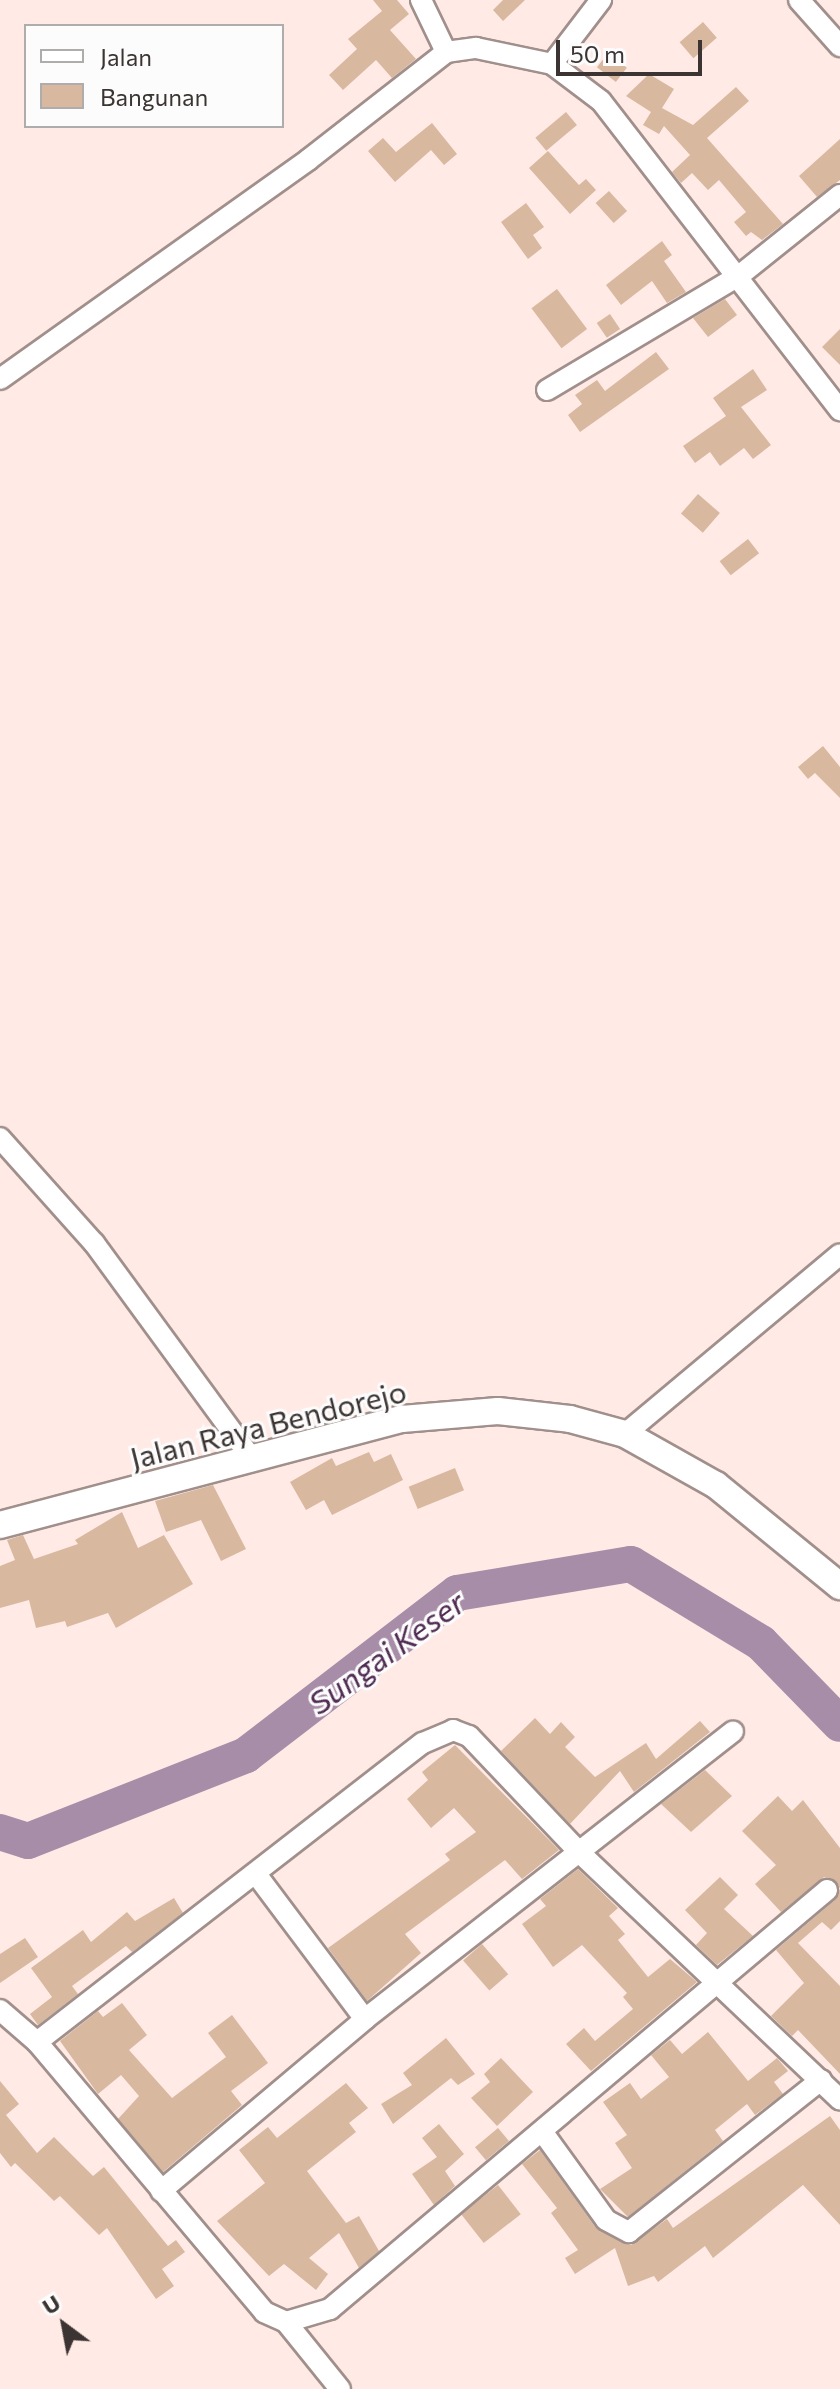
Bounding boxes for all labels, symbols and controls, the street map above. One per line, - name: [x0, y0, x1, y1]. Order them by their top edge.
- legend: [24, 24, 284, 128]
- scale bar: [560, 24, 706, 74]
- text: 50 m: [570, 39, 625, 68]
- text: Jalan: [100, 42, 152, 71]
- text: Bangunan: [100, 82, 208, 111]
- street label: Jalan Raya Bendorejo: [126, 1372, 410, 1476]
- water label: Sungai Keser: [300, 1582, 472, 1722]
- north arrow: [24, 2285, 104, 2365]
- text: U: [37, 2289, 65, 2320]

